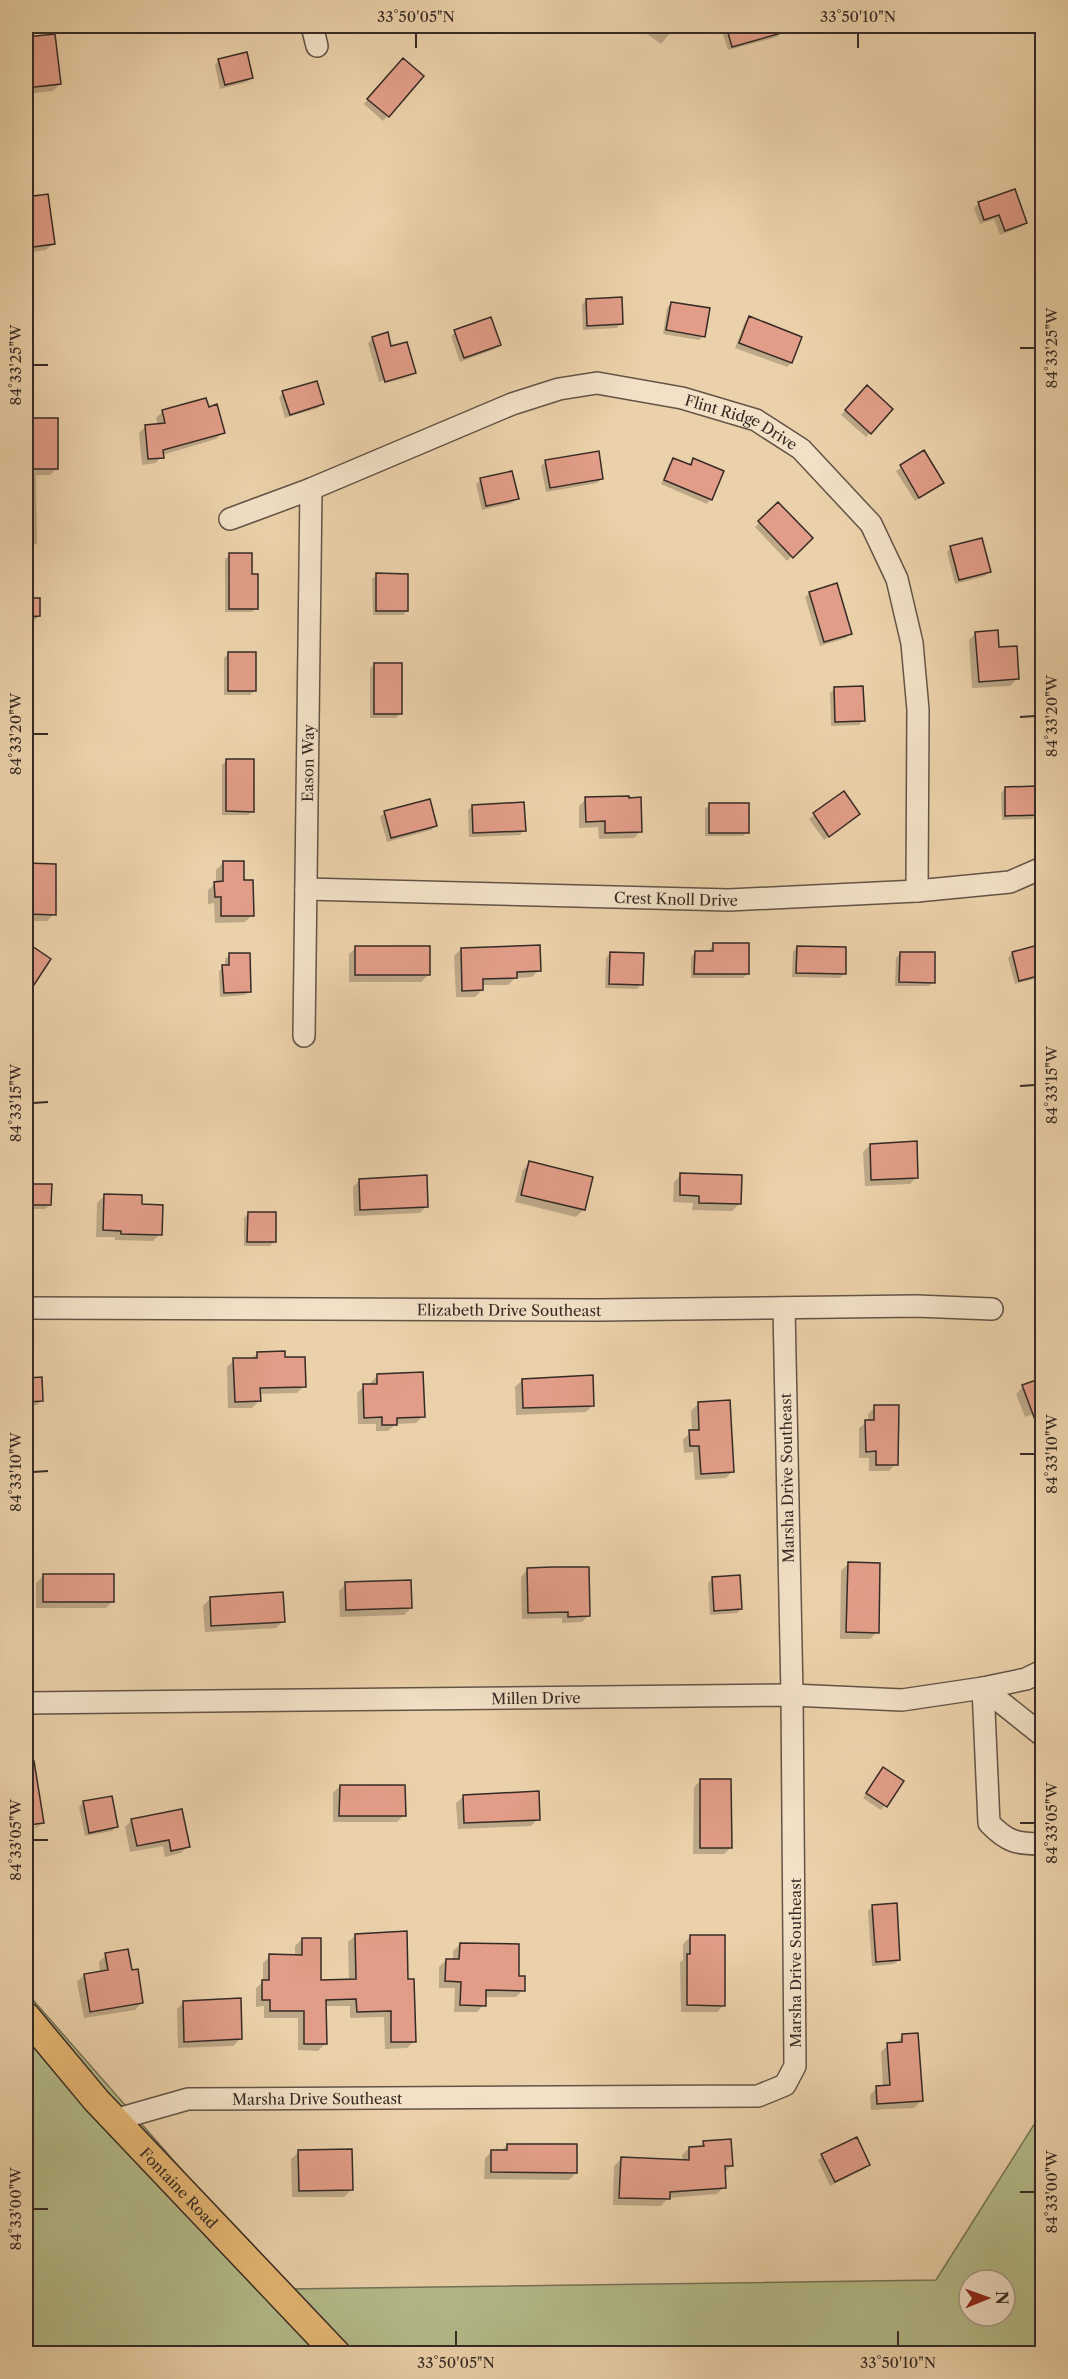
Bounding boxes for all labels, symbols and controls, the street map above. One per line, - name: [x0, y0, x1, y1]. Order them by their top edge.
- text: 33°50'05"N: [377, 7, 455, 26]
- text: 33°50'10"N: [820, 7, 896, 26]
- text: 84°33'25"W: [1042, 307, 1061, 388]
- text: 84°33'25"W: [6, 324, 25, 405]
- street label: Flint Ridge Drive: [683, 390, 801, 454]
- text: 84°33'20"W: [1042, 674, 1061, 757]
- text: 84°33'20"W: [6, 692, 25, 775]
- street label: Eason Way: [297, 723, 317, 802]
- street label: Crest Knoll Drive: [614, 888, 738, 910]
- text: 84°33'15"W: [1042, 1045, 1061, 1124]
- text: 84°33'15"W: [6, 1063, 25, 1142]
- street label: Elizabeth Drive Southeast: [417, 1300, 602, 1320]
- street label: Marsha Drive Southeast: [776, 1392, 798, 1563]
- text: 84°33'10"W: [1042, 1413, 1061, 1494]
- text: 84°33'10"W: [6, 1431, 25, 1512]
- street label: Millen Drive: [491, 1688, 581, 1708]
- text: 84°33'05"W: [1042, 1782, 1061, 1864]
- text: 84°33'05"W: [6, 1799, 25, 1881]
- street label: Marsha Drive Southeast: [786, 1877, 805, 2048]
- street label: Marsha Drive Southeast: [232, 2088, 403, 2108]
- street label: Fontaine Road: [136, 2143, 222, 2232]
- text: 84°33'00"W: [1042, 2150, 1061, 2234]
- text: 84°33'00"W: [6, 2167, 25, 2251]
- north arrow: [957, 2268, 1017, 2328]
- text: N: [992, 2291, 1012, 2305]
- text: 33°50'05"N: [417, 2353, 495, 2372]
- text: 33°50'10"N: [860, 2353, 936, 2372]

